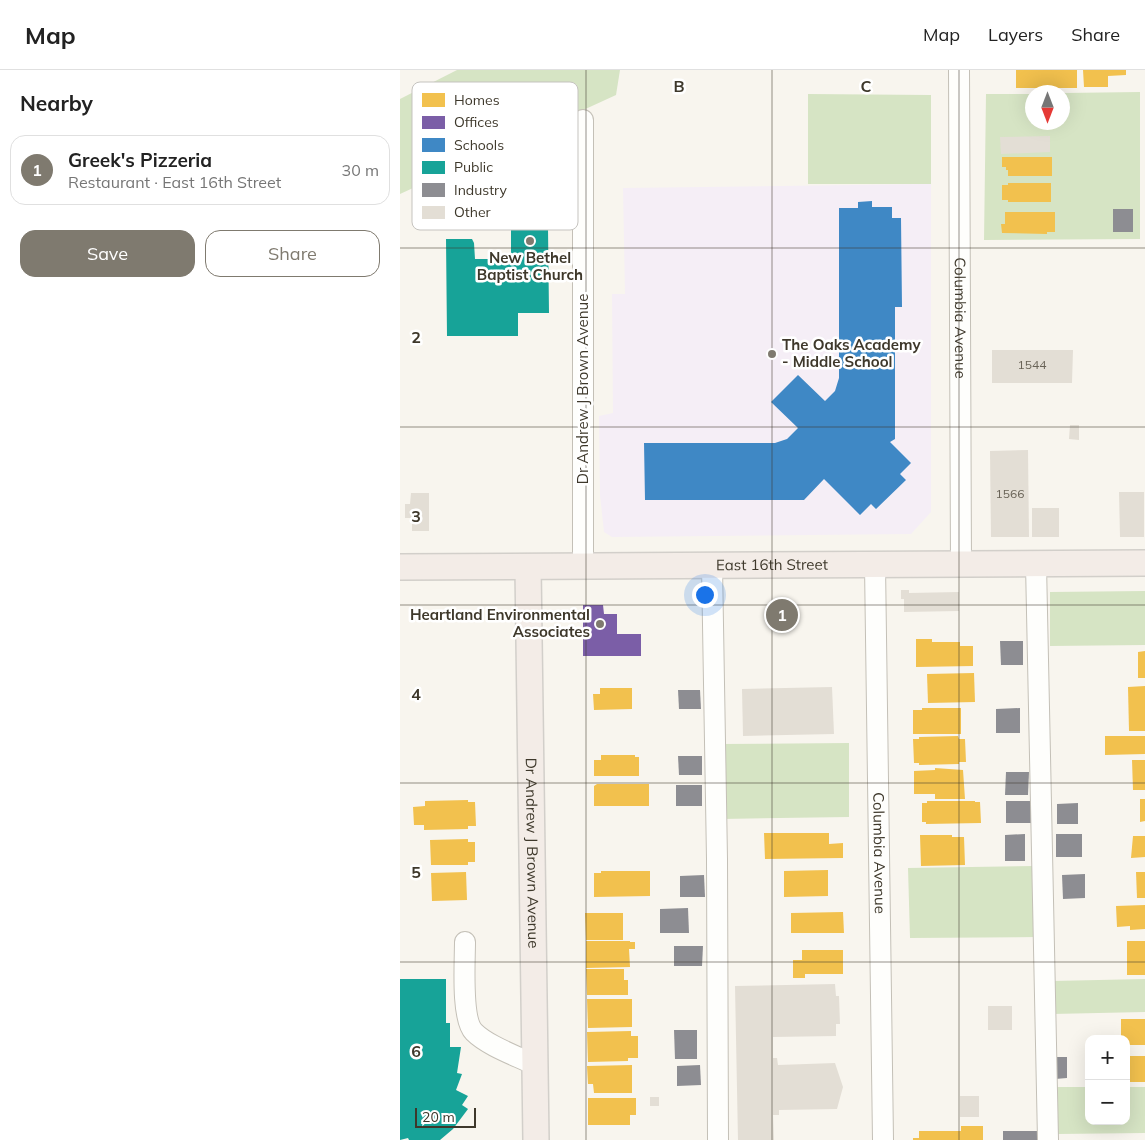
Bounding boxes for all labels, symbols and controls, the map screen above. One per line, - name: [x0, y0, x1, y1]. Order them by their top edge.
- text: Map: [25, 20, 76, 50]
- text: Map: [923, 23, 960, 46]
- text: Layers: [988, 23, 1043, 46]
- text: Share: [1071, 23, 1120, 46]
- text: B: [673, 76, 685, 96]
- text: C: [861, 76, 872, 96]
- legend: [412, 82, 578, 230]
- north arrow: [1025, 85, 1070, 130]
- text: Nearby: [20, 90, 93, 116]
- text: Homes: [454, 91, 500, 109]
- text: Offices: [454, 113, 499, 131]
- text: Schools: [454, 136, 504, 154]
- text: Greek's Pizzeria: [68, 148, 212, 172]
- text: Public: [454, 158, 493, 176]
- text: 1: [32, 160, 42, 180]
- text: 30 m: [342, 160, 379, 180]
- text: Restaurant · East 16th Street: [68, 172, 281, 192]
- text: Industry: [454, 181, 508, 199]
- text: Other: [454, 203, 492, 221]
- button: Save: [20, 230, 195, 277]
- button: Share: [205, 230, 380, 277]
- marker: New Bethel Baptist Church: [524, 235, 536, 247]
- place label: New Bethel Baptist Church: [477, 248, 583, 284]
- street label: Columbia Avenue: [951, 257, 970, 379]
- street label: Dr Andrew J Brown Avenue: [573, 294, 592, 484]
- text: 2: [411, 327, 421, 347]
- place label: The Oaks Academy - Middle School: [782, 335, 921, 371]
- marker: The Oaks Academy - Middle School: [766, 348, 778, 360]
- house number: 1544: [1018, 357, 1046, 372]
- house number: 1566: [996, 486, 1024, 501]
- text: 3: [411, 506, 421, 526]
- street label: East 16th Street: [716, 555, 828, 574]
- your location: [692, 582, 718, 608]
- pin: 1: [766, 596, 798, 634]
- place label: Heartland Environmental Associates: [410, 605, 590, 641]
- marker: Heartland Environmental Associates: [594, 618, 606, 630]
- text: 4: [411, 684, 421, 704]
- street label: Dr Andrew J Brown Avenue: [522, 757, 543, 948]
- street label: Columbia Avenue: [869, 792, 890, 914]
- text: 5: [411, 862, 421, 882]
- map controls: [1085, 1035, 1130, 1125]
- button: +: [1085, 1035, 1130, 1080]
- text: 6: [411, 1041, 421, 1061]
- button: −: [1085, 1080, 1130, 1125]
- scale bar: [415, 1105, 476, 1128]
- text: 20 m: [422, 1108, 455, 1126]

